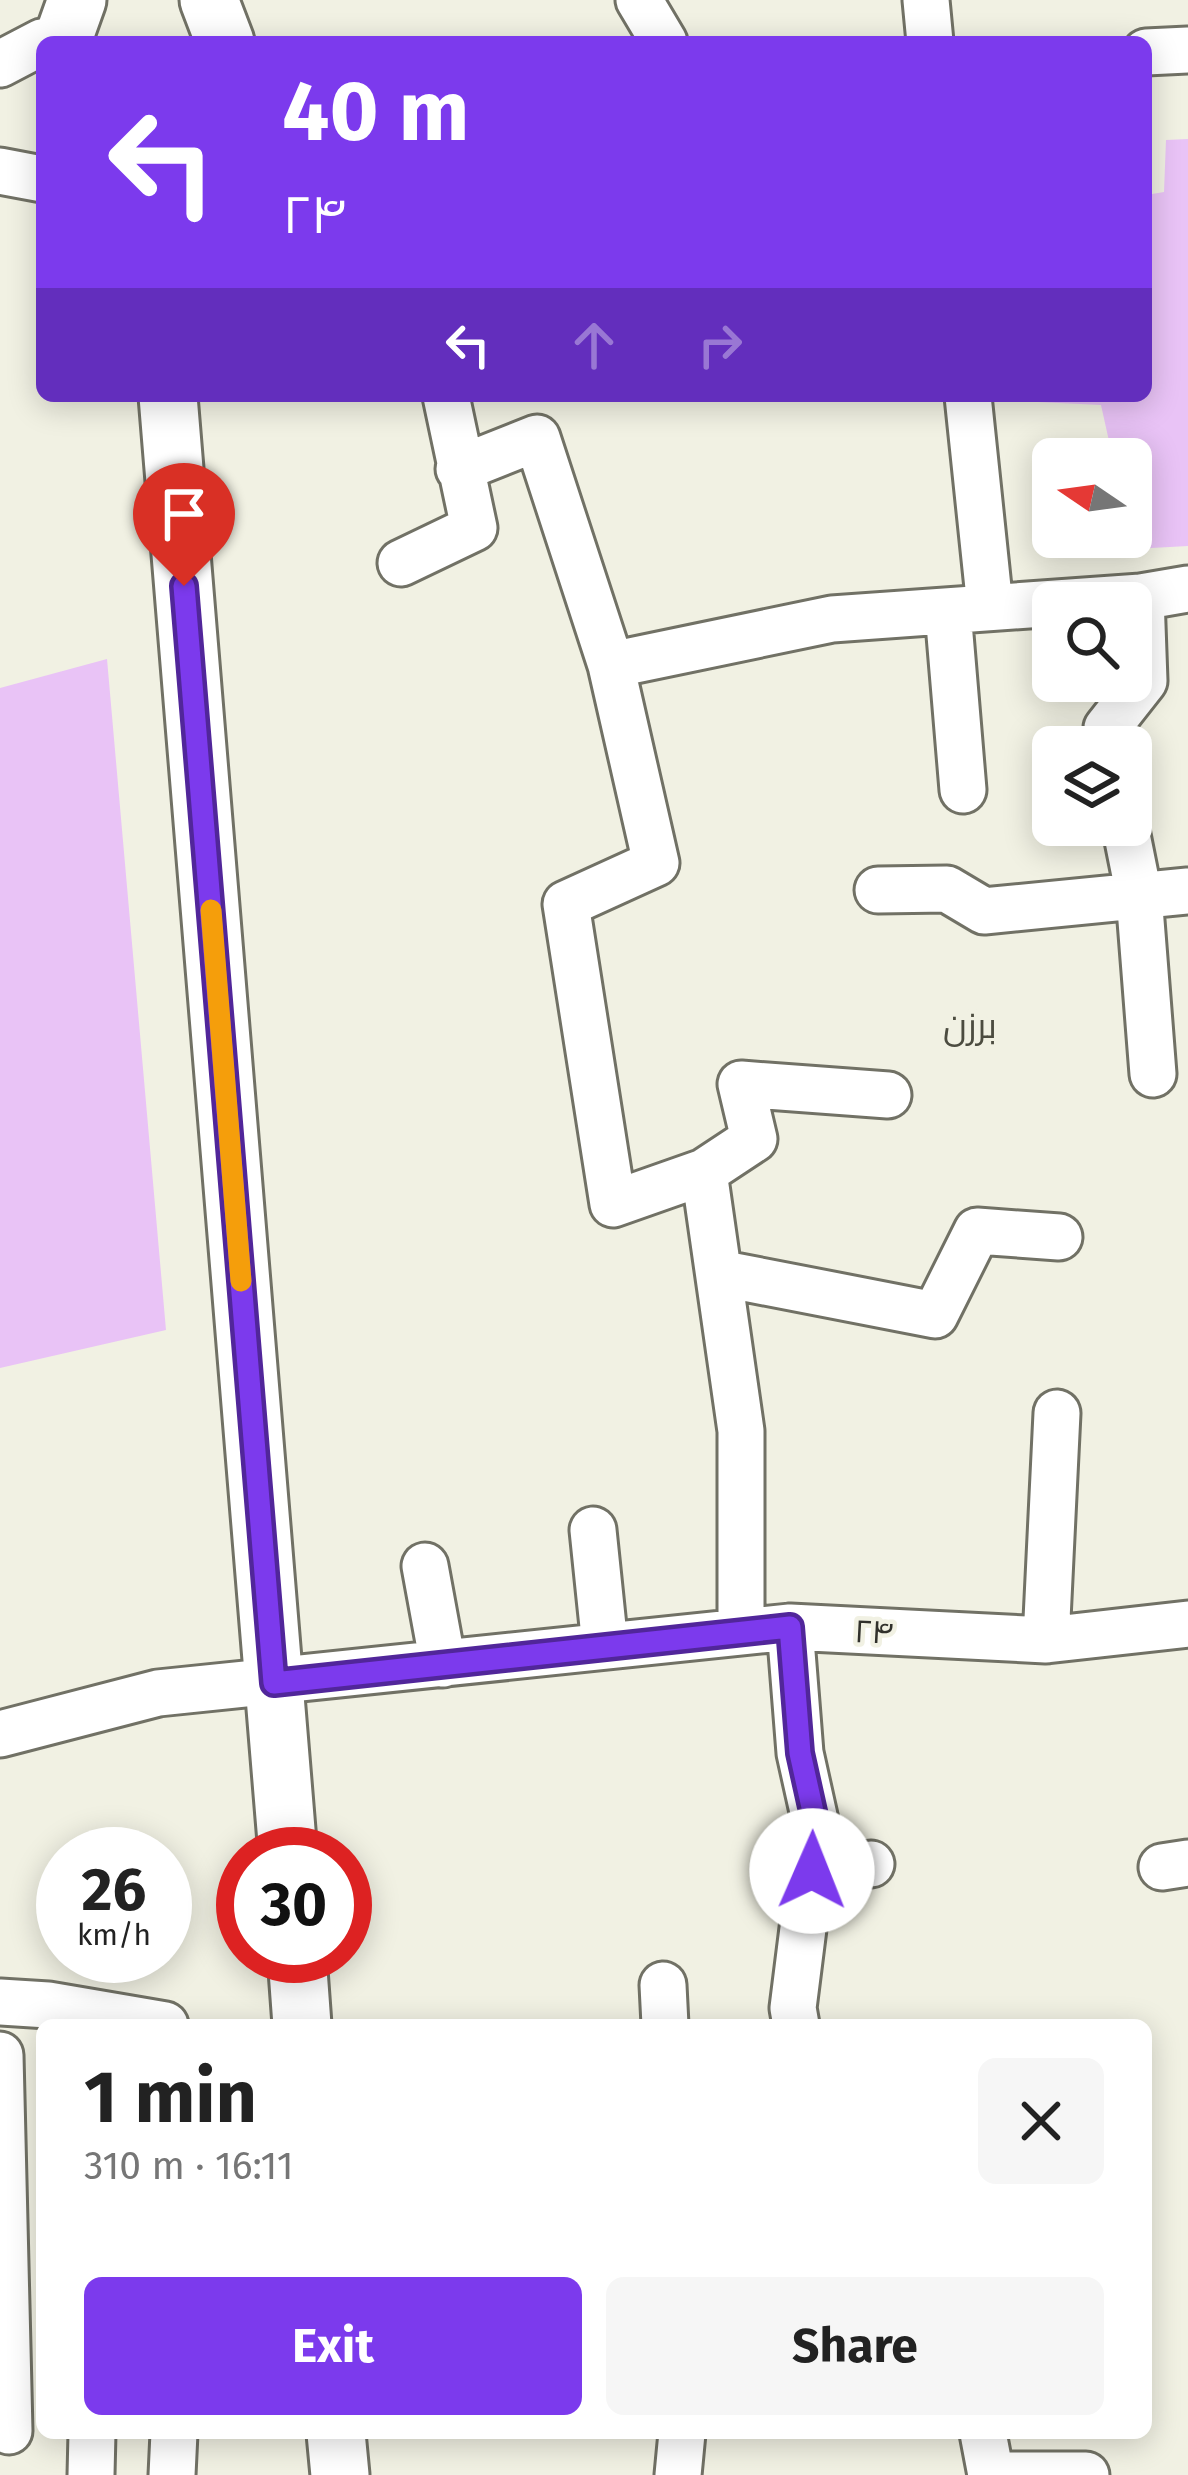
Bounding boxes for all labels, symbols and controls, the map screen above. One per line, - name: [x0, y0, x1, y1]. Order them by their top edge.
- text: 40 m: [282, 61, 470, 162]
- icon: left: [84, 84, 240, 240]
- text: ۲۴: [282, 183, 346, 247]
- icon: left: [435, 312, 501, 378]
- icon: ahead: [561, 312, 627, 378]
- icon: right: [687, 312, 753, 378]
- north arrow: [1032, 438, 1152, 558]
- map controls: [1032, 438, 1152, 846]
- pin: [133, 463, 235, 586]
- icon: arrive: [151, 481, 217, 547]
- button: search: [1032, 582, 1152, 702]
- button: layers: [1032, 726, 1152, 846]
- district label: برزن: [943, 1004, 997, 1048]
- street label: ۲۴: [853, 1611, 895, 1653]
- position arrow: [749, 1808, 875, 1934]
- speed limit sign: 30: [216, 1827, 372, 1983]
- text: 26: [82, 1854, 146, 1926]
- text: km/h: [77, 1917, 151, 1953]
- text: 1 min: [84, 2055, 257, 2141]
- button: close: [978, 2058, 1104, 2184]
- text: 310 m · 16:11: [84, 2143, 294, 2189]
- button: Exit: [84, 2277, 582, 2415]
- button: Share: [606, 2277, 1104, 2415]

